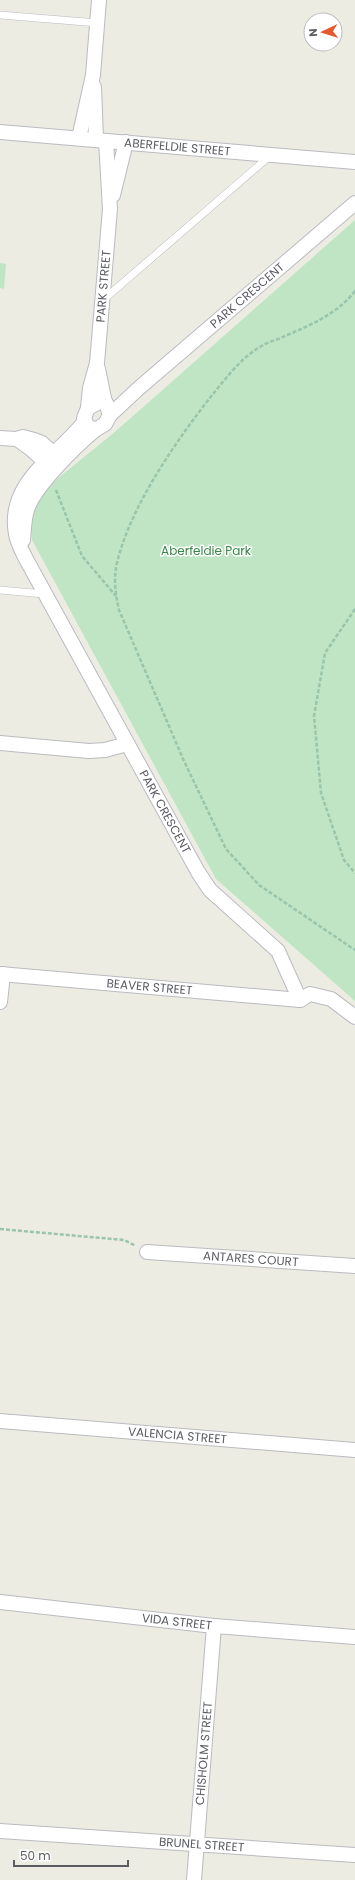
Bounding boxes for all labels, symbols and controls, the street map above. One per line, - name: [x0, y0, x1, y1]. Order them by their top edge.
- north arrow: [303, 12, 343, 52]
- text: N: [305, 28, 321, 37]
- street label: ABERFELDIE STREET: [123, 134, 232, 159]
- street label: PARK STREET: [91, 249, 115, 323]
- street label: PARK CRESCENT: [206, 258, 288, 332]
- park label: Aberfeldie Park: [161, 542, 252, 559]
- street label: PARK CRESCENT: [136, 767, 195, 857]
- street label: BEAVER STREET: [106, 974, 194, 999]
- street label: ANTARES COURT: [203, 1247, 299, 1270]
- street label: VALENCIA STREET: [127, 1422, 228, 1448]
- street label: VIDA STREET: [141, 1609, 213, 1634]
- street label: CHISHOLM STREET: [191, 1700, 216, 1806]
- street label: BRUNEL STREET: [158, 1833, 245, 1856]
- scale bar: [14, 1842, 128, 1868]
- text: 50 m: [20, 1847, 51, 1864]

